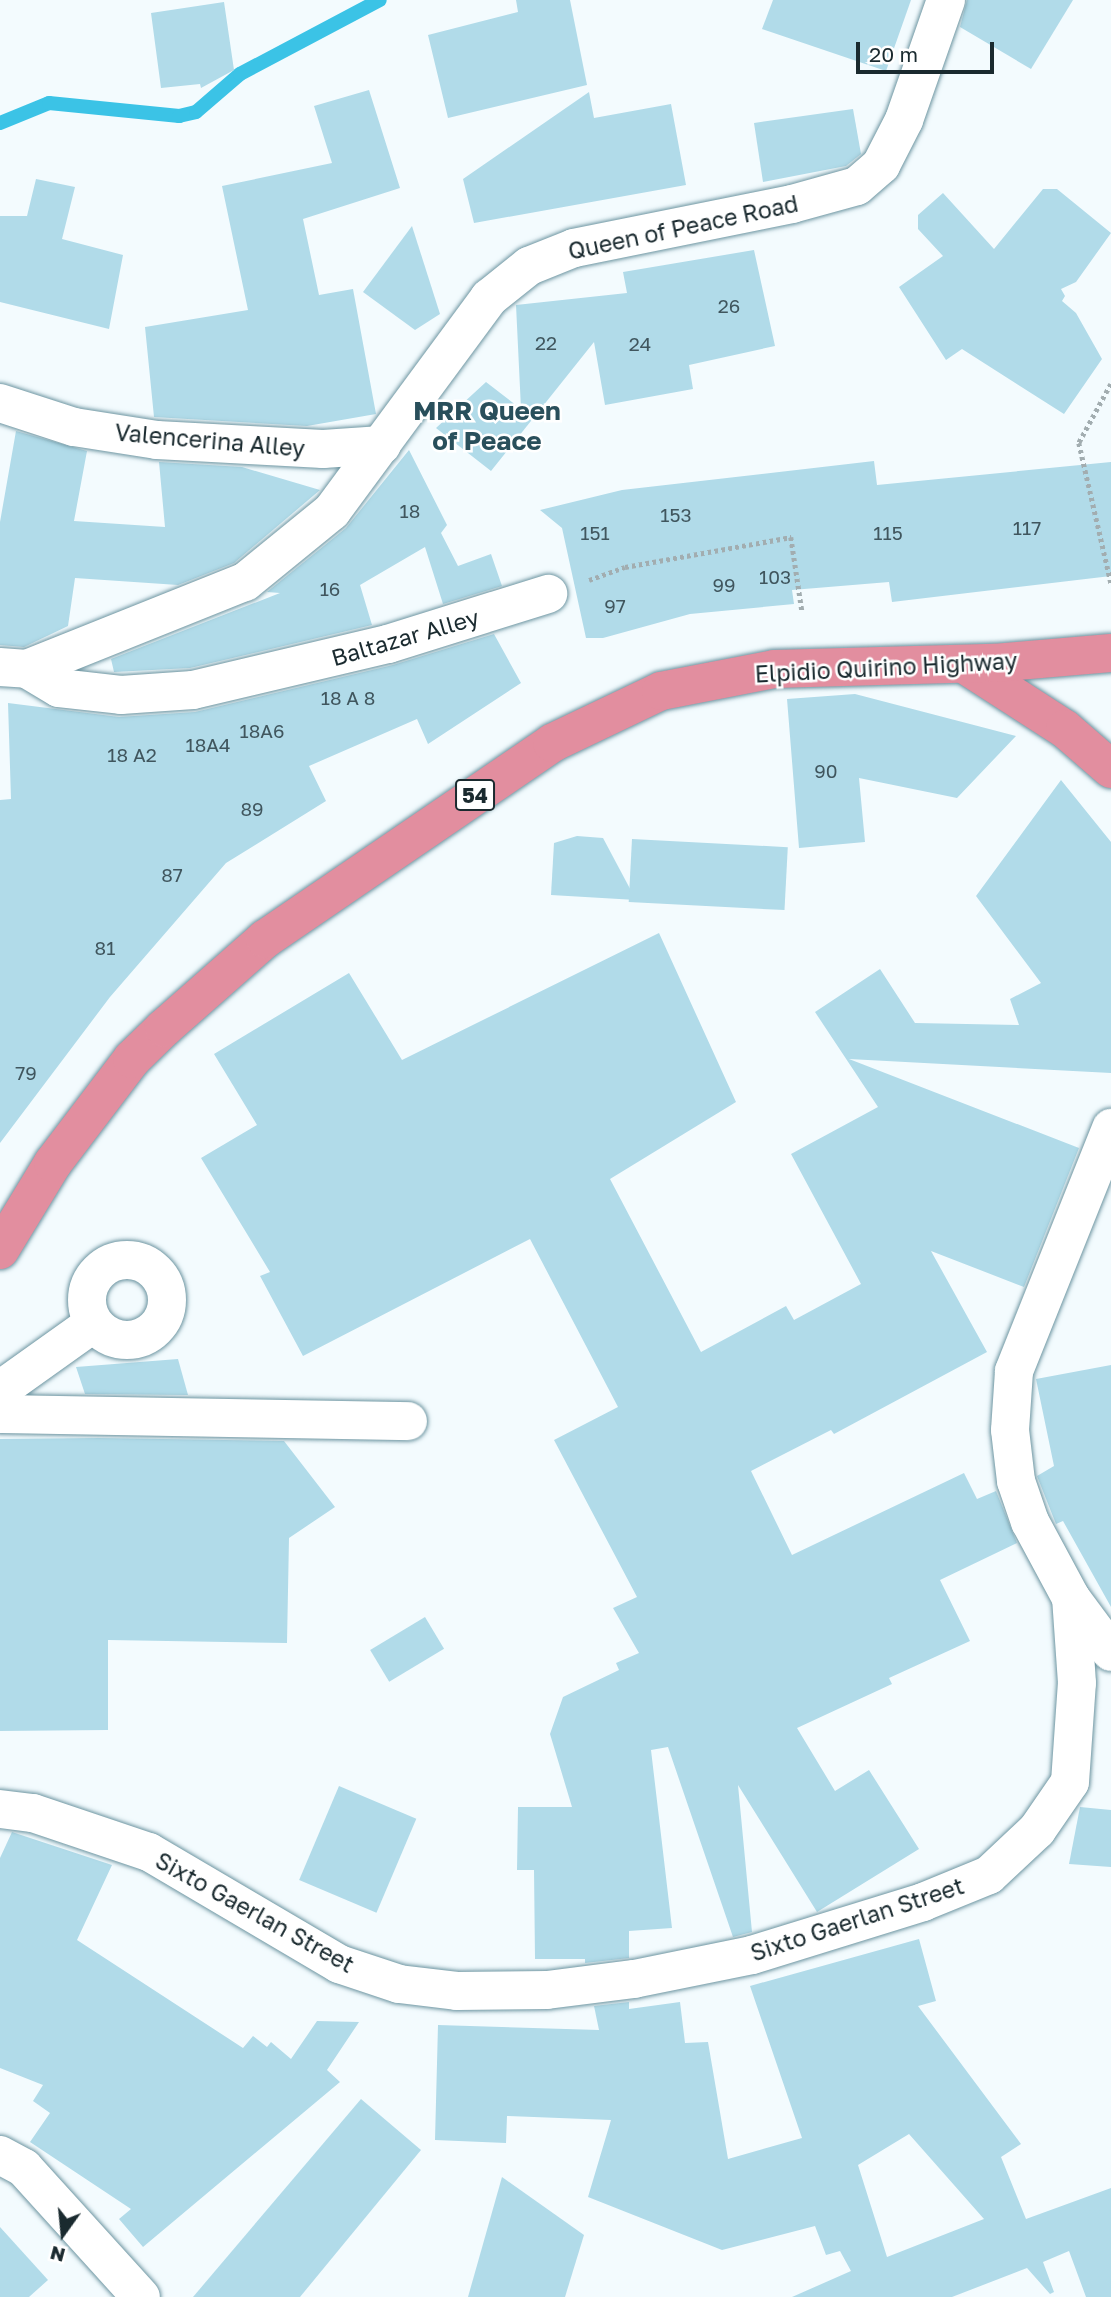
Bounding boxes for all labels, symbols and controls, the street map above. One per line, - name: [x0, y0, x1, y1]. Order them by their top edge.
- scale bar: [859, 28, 997, 72]
- text: 20 m: [869, 41, 918, 67]
- street label: Queen of Peace Road: [566, 189, 800, 265]
- house number: 26: [718, 295, 740, 317]
- house number: 22: [535, 332, 557, 354]
- house number: 24: [629, 333, 651, 355]
- district label: MRR Queen of Peace: [413, 395, 561, 457]
- street label: Valencerina Alley: [114, 418, 306, 462]
- house number: 18: [400, 500, 420, 522]
- house number: 153: [660, 504, 692, 526]
- house number: 117: [1013, 517, 1041, 539]
- house number: 151: [580, 522, 610, 544]
- house number: 115: [873, 522, 903, 544]
- house number: 103: [759, 566, 791, 588]
- house number: 99: [713, 574, 735, 596]
- house number: 16: [320, 578, 340, 600]
- house number: 97: [604, 595, 626, 617]
- street label: Baltazar Alley: [328, 603, 482, 671]
- street label: Elpidio Quirino Highway: [754, 646, 1018, 688]
- house number: 18 A 8: [321, 687, 375, 709]
- house number: 18A6: [239, 720, 285, 742]
- house number: 18A4: [185, 734, 231, 756]
- house number: 18 A2: [107, 744, 157, 766]
- house number: 90: [814, 760, 838, 782]
- road number: 54: [454, 778, 496, 812]
- house number: 89: [240, 798, 264, 820]
- house number: 87: [161, 864, 183, 886]
- house number: 81: [95, 937, 115, 959]
- house number: 79: [15, 1062, 37, 1084]
- street label: Sixto Gaerlan Street: [151, 1846, 359, 1978]
- street label: Sixto Gaerlan Street: [747, 1871, 967, 1967]
- north arrow: [28, 2199, 98, 2269]
- text: N: [47, 2242, 67, 2268]

